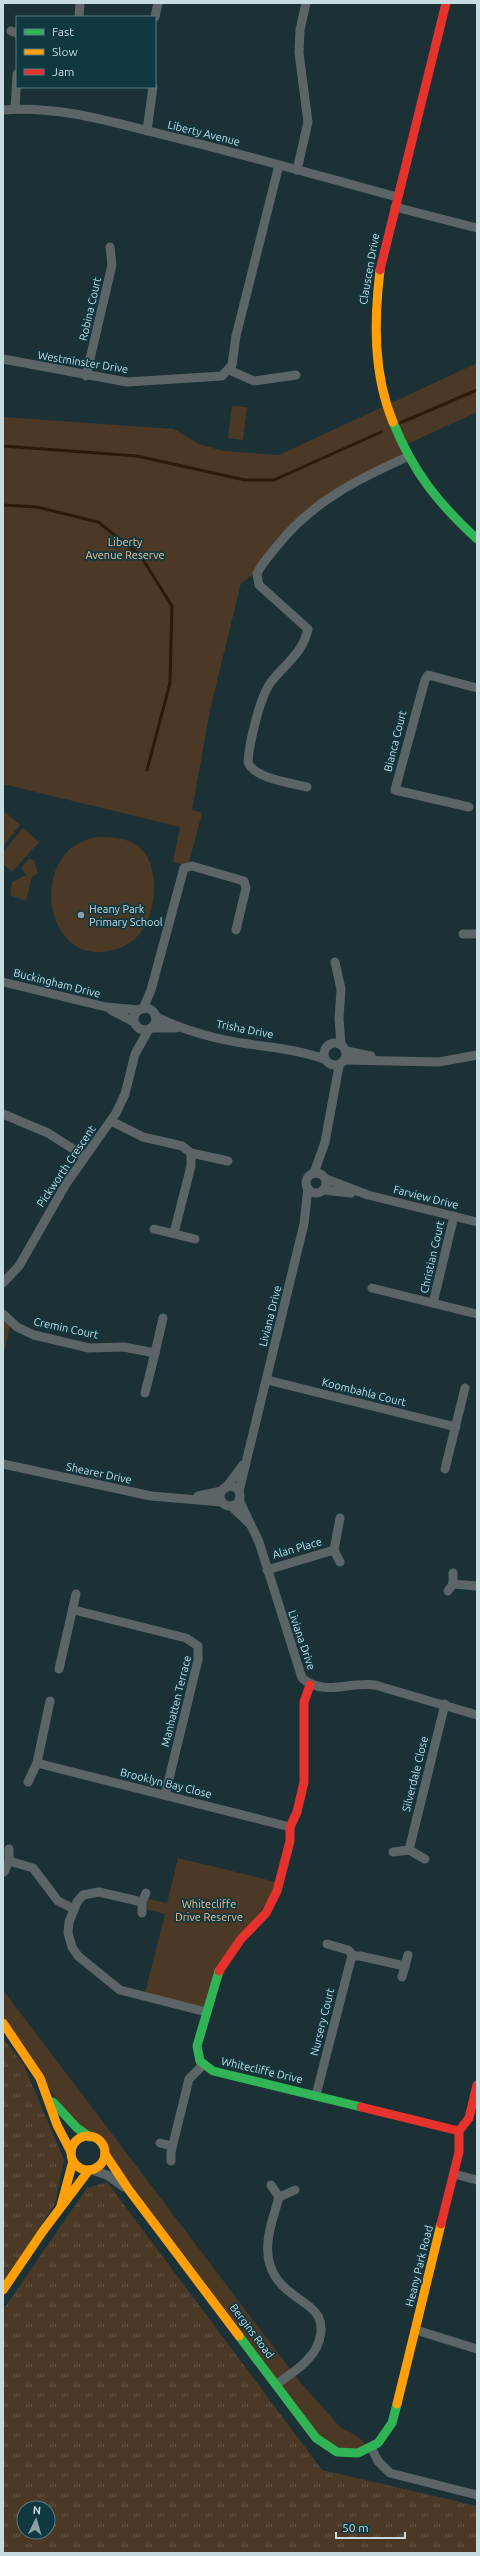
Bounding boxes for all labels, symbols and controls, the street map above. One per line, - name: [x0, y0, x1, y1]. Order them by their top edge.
- legend: [16, 16, 156, 88]
- text: Fast: [52, 25, 74, 38]
- text: Slow: [52, 45, 78, 58]
- text: Jam: [52, 65, 74, 78]
- street label: Liberty Avenue: [167, 118, 241, 148]
- street label: Clauscen Drive: [357, 232, 381, 306]
- street label: Robina Court: [77, 275, 103, 342]
- street label: Westminster Drive: [37, 349, 129, 375]
- park label: Liberty Avenue Reserve: [85, 536, 165, 561]
- street label: Bianca Court: [382, 708, 409, 773]
- place label: Heany Park Primary School: [89, 903, 163, 928]
- marker: Heany Park Primary School: [76, 910, 86, 920]
- street label: Buckingham Drive: [12, 966, 102, 1000]
- street label: Trisha Drive: [215, 1018, 275, 1040]
- street label: Pickworth Crescent: [34, 1122, 98, 1209]
- street label: Farview Drive: [392, 1183, 460, 1211]
- street label: Christian Court: [418, 1219, 446, 1294]
- street label: Liviana Drive: [257, 1284, 283, 1348]
- street label: Cremin Court: [33, 1315, 100, 1341]
- street label: Koombahla Court: [321, 1376, 408, 1408]
- street label: Shearer Drive: [65, 1460, 133, 1486]
- street label: Alan Place: [271, 1535, 323, 1561]
- street label: Liviana Drive: [286, 1609, 318, 1671]
- street label: Manhatten Terrace: [159, 1654, 193, 1748]
- street label: Silverdale Close: [400, 1735, 430, 1813]
- street label: Brooklyn Bay Close: [119, 1766, 213, 1800]
- park label: Whitecliffe Drive Reserve: [175, 1898, 243, 1923]
- street label: Nursery Court: [308, 1986, 336, 2057]
- street label: Whitecliffe Drive: [220, 2055, 304, 2085]
- street label: Heany Park Road: [403, 2224, 435, 2308]
- street label: Bergins Road: [228, 2301, 276, 2361]
- north arrow: [16, 2500, 56, 2540]
- text: N: [32, 2504, 41, 2516]
- scale bar: [336, 2514, 405, 2540]
- text: 50 m: [342, 2521, 369, 2534]

